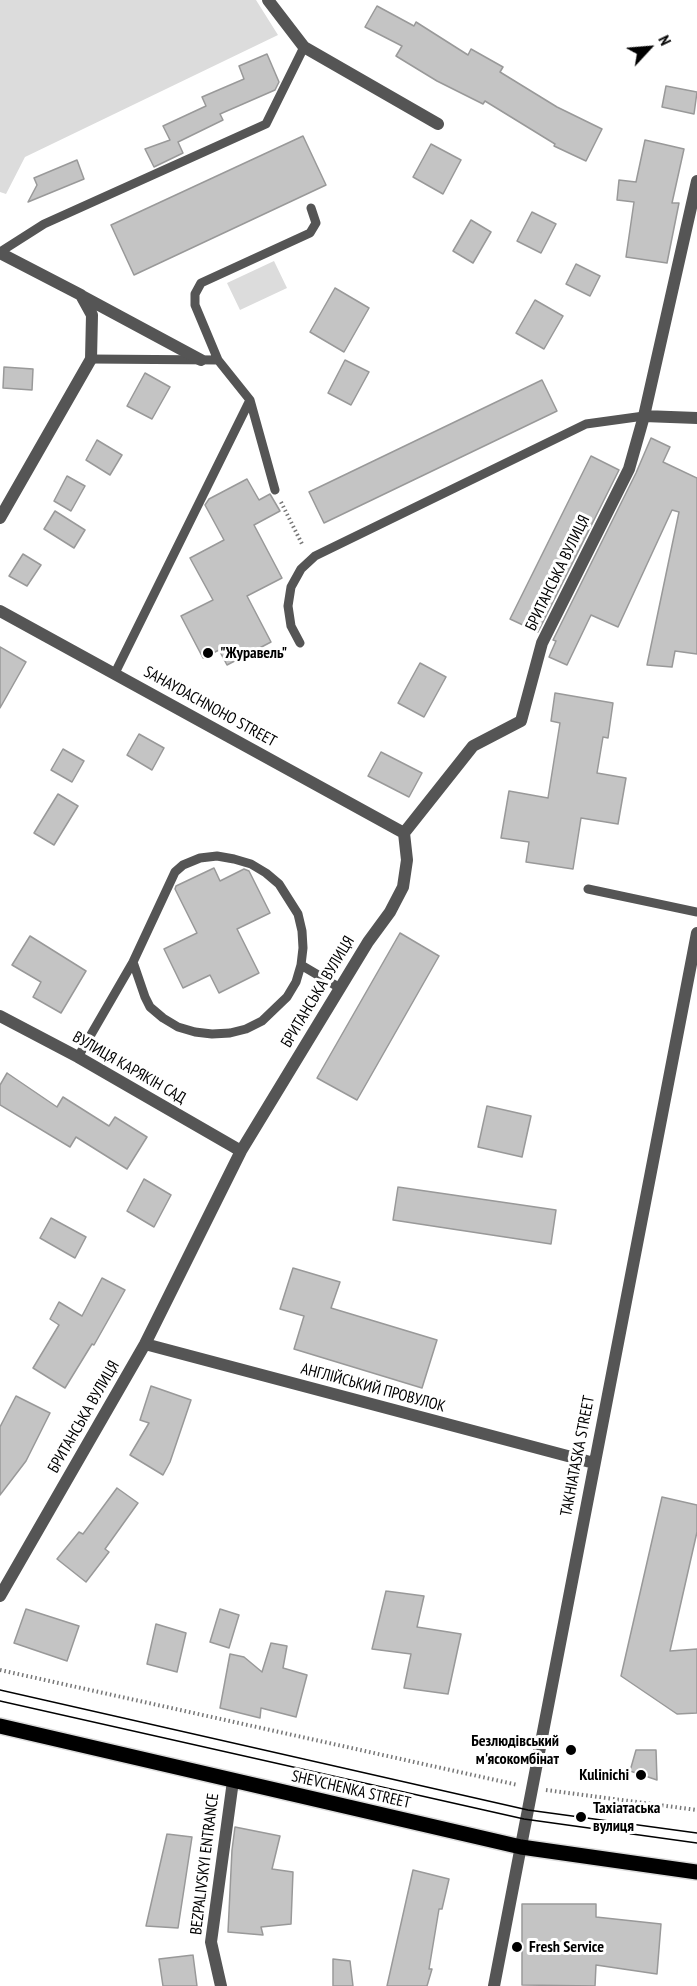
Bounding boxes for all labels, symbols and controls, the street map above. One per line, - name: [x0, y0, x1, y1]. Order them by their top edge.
- north arrow: [619, 18, 679, 78]
- text: N: [654, 32, 676, 48]
- street label: БРИТАНСЬКА ВУЛИЦЯ: [522, 512, 594, 634]
- place label: "Журавель": [220, 643, 287, 663]
- marker: "Журавель": [201, 646, 215, 660]
- street label: SAHAYDACHNOHO STREET: [140, 663, 280, 751]
- street label: БРИТАНСЬКА ВУЛИЦЯ: [277, 933, 359, 1051]
- street label: ВУЛИЦЯ КАРЯКІН САД: [69, 1028, 189, 1108]
- street label: БРИТАНСЬКА ВУЛИЦЯ: [44, 1358, 124, 1476]
- street label: АНГЛІЙСЬКИЙ ПРОВУЛОК: [299, 1359, 447, 1417]
- street label: TAKHIATASKA STREET: [557, 1394, 599, 1518]
- place label: Безлюдівський м'ясокомбінат: [471, 1731, 559, 1769]
- marker: Безлюдівський м'ясокомбінат: [564, 1743, 578, 1757]
- place label: Kulinichi: [579, 1765, 629, 1785]
- street label: SHEVCHENKA STREET: [290, 1767, 412, 1813]
- marker: Kulinichi: [634, 1768, 648, 1782]
- street label: BEZPALIVSKYI ENTRANCE: [187, 1792, 223, 1936]
- place label: Тахіатаська вулиця: [593, 1798, 660, 1836]
- marker: Тахіатаська вулиця: [574, 1810, 588, 1824]
- place label: Fresh Service: [529, 1937, 604, 1957]
- marker: Fresh Service: [510, 1940, 524, 1954]

